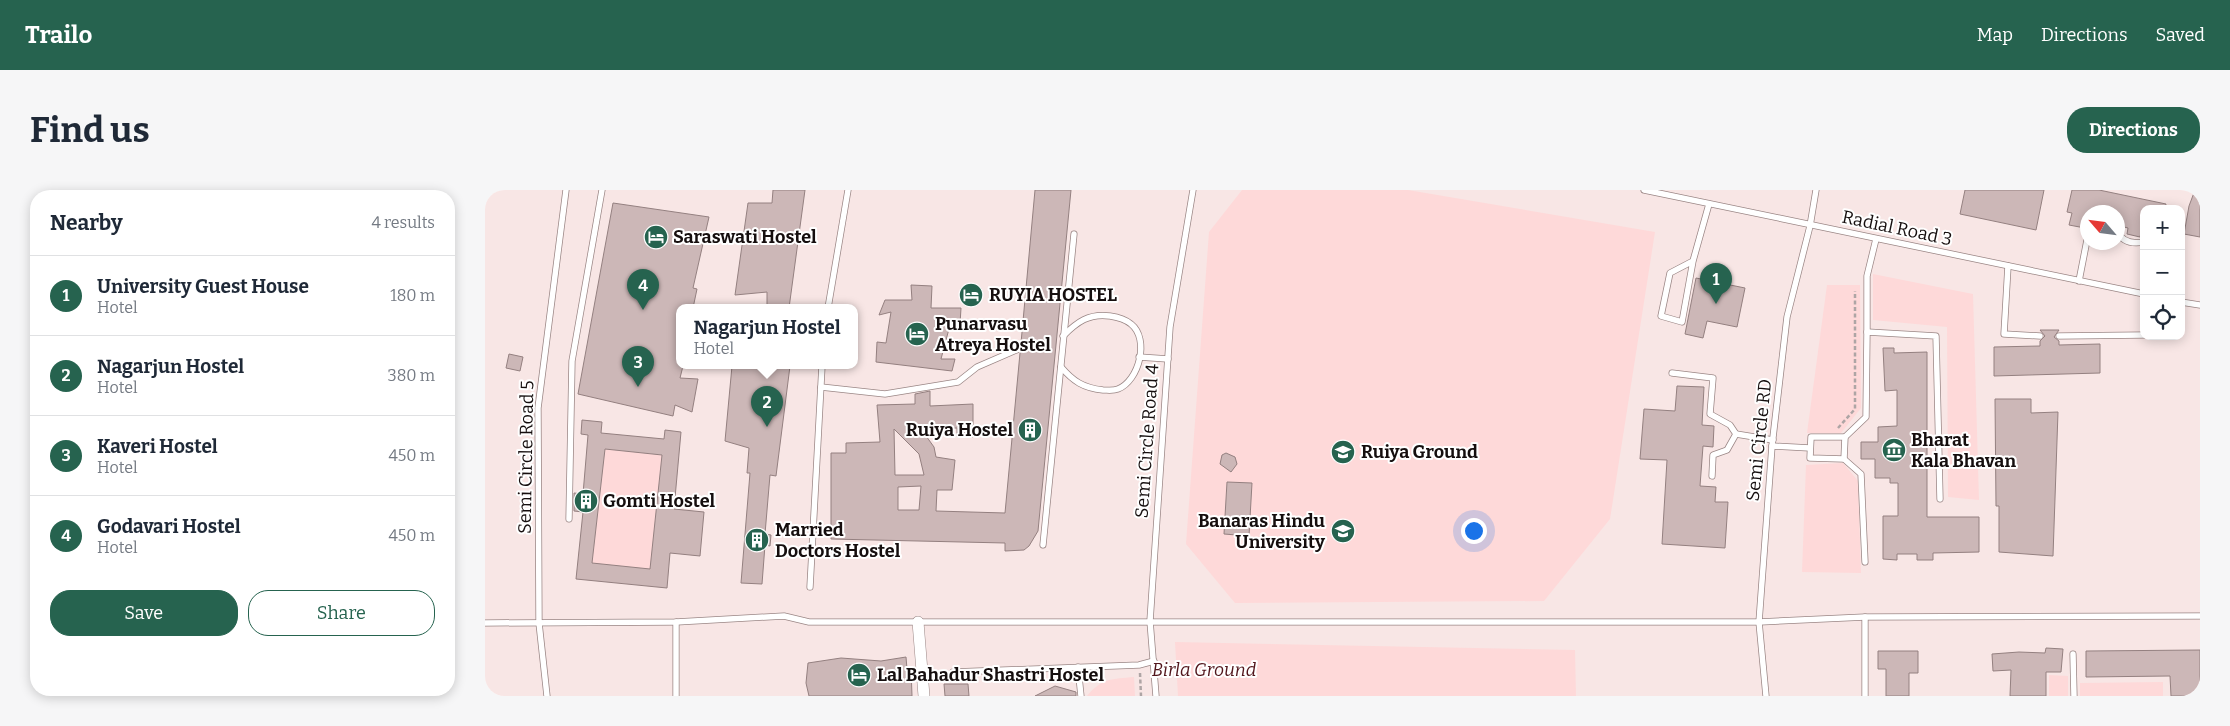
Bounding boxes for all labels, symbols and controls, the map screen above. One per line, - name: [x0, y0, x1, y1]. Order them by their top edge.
- text: Trailo: [25, 21, 92, 49]
- text: Map: [1977, 24, 2013, 46]
- text: Directions: [2041, 24, 2128, 46]
- text: Saved: [2156, 24, 2205, 46]
- button: Directions: [2067, 107, 2200, 153]
- text: Find us: [30, 109, 150, 151]
- north arrow: [2080, 205, 2125, 250]
- map controls: [2140, 205, 2185, 340]
- button: +: [2140, 205, 2185, 250]
- street label: Radial Road 3: [1840, 206, 1954, 250]
- text: Nearby: [50, 210, 123, 236]
- text: 4 results: [372, 213, 435, 232]
- hotel icon: Saraswati Hostel: [643, 224, 669, 250]
- place label: Saraswati Hostel: [673, 226, 817, 248]
- button: −: [2140, 250, 2185, 295]
- pin: 1: [1700, 263, 1732, 304]
- pin: 4: [627, 269, 659, 310]
- text: University Guest House: [97, 275, 309, 298]
- hotel icon: RUYIA HOSTEL: [958, 282, 984, 308]
- place label: RUYIA HOSTEL: [989, 284, 1117, 306]
- text: 1: [63, 286, 69, 305]
- text: 180 m: [390, 286, 435, 305]
- button: locate: [2140, 295, 2185, 340]
- text: Hotel: [97, 298, 138, 317]
- popup: [676, 304, 858, 369]
- place label: Punarvasu Atreya Hostel: [935, 313, 1051, 356]
- text: Nagarjun Hostel: [693, 316, 841, 339]
- hotel icon: Punarvasu Atreya Hostel: [904, 321, 930, 347]
- text: Hotel: [693, 339, 734, 358]
- pin: 3: [622, 346, 654, 387]
- text: Nagarjun Hostel: [97, 355, 244, 378]
- street label: Semi Circle Road 4: [1131, 363, 1163, 519]
- text: 2: [61, 366, 71, 385]
- text: 380 m: [388, 366, 435, 385]
- text: Hotel: [97, 378, 138, 397]
- street label: Semi Circle RD: [1742, 378, 1776, 502]
- street label: Semi Circle Road 5: [514, 380, 538, 534]
- pin: 2: [751, 386, 783, 427]
- building icon: Ruiya Hostel: [1017, 417, 1043, 443]
- place label: Ruiya Hostel: [906, 419, 1013, 441]
- place label: Bharat Kala Bhavan: [1911, 429, 2016, 472]
- text: Kaveri Hostel: [97, 435, 218, 458]
- museum icon: Bharat Kala Bhavan: [1881, 437, 1907, 463]
- school or university icon: Ruiya Ground: [1330, 439, 1356, 465]
- place label: Ruiya Ground: [1361, 441, 1478, 463]
- text: 3: [61, 446, 71, 465]
- text: 450 m: [388, 446, 435, 465]
- text: Hotel: [97, 458, 138, 477]
- building icon: Gomti Hostel: [573, 488, 599, 514]
- place label: Gomti Hostel: [603, 490, 716, 512]
- place label: Banaras Hindu University: [1198, 510, 1326, 553]
- text: Godavari Hostel: [97, 515, 241, 538]
- school or university icon: Banaras Hindu University: [1330, 518, 1356, 544]
- your location: [1461, 518, 1487, 544]
- place label: Married Doctors Hostel: [775, 519, 901, 562]
- text: 4: [61, 526, 71, 545]
- text: 450 m: [388, 526, 435, 545]
- building icon: Married Doctors Hostel: [744, 527, 770, 553]
- text: Hotel: [97, 538, 138, 557]
- button: Save: [50, 590, 238, 636]
- button: Share: [248, 590, 435, 636]
- park label: Birla Ground: [1152, 659, 1257, 681]
- hotel icon: Lal Bahadur Shastri Hostel: [846, 662, 872, 688]
- place label: Lal Bahadur Shastri Hostel: [877, 664, 1104, 686]

